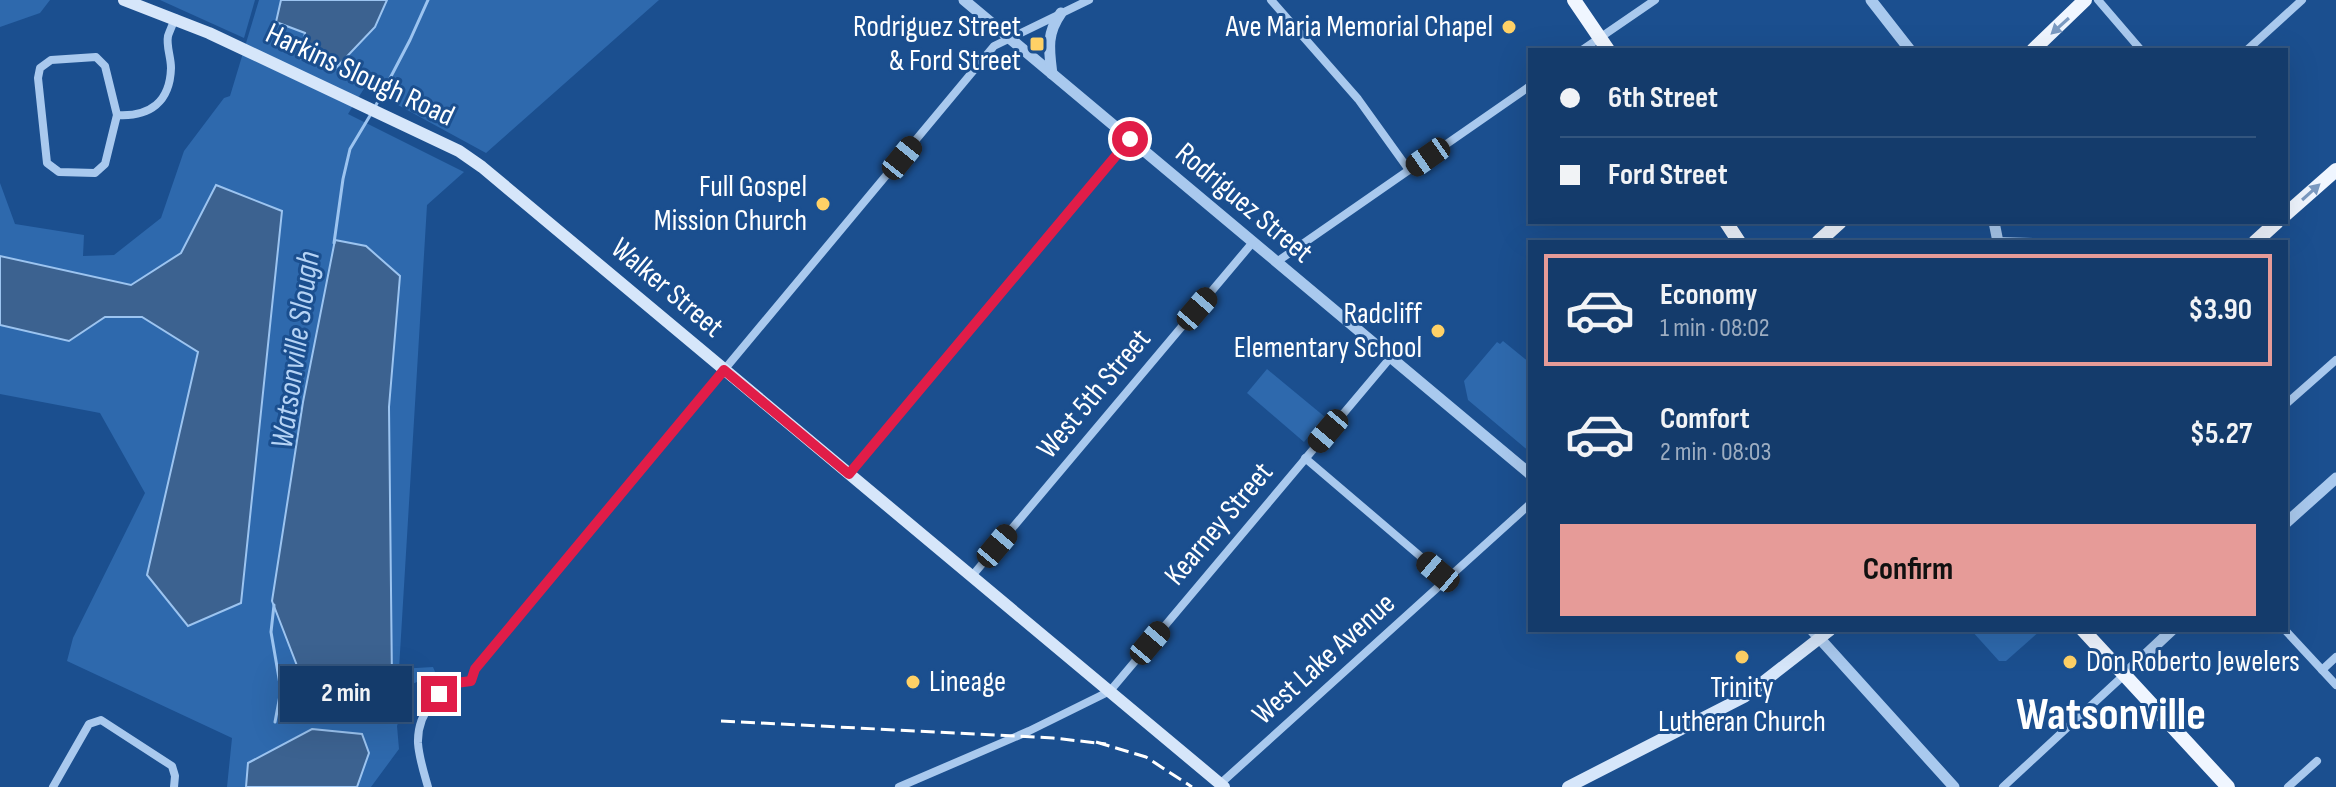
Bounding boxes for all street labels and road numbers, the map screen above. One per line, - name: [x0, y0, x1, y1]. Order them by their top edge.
- street label: Harkins Slough Road: [260, 16, 460, 134]
- street label: Rodriguez Street: [1168, 135, 1320, 271]
- street label: Walker Street: [604, 231, 730, 345]
- street label: West 5th Street: [1029, 322, 1159, 466]
- street label: Kearney Street: [1157, 455, 1281, 593]
- street label: West Lake Avenue: [1245, 586, 1403, 732]

